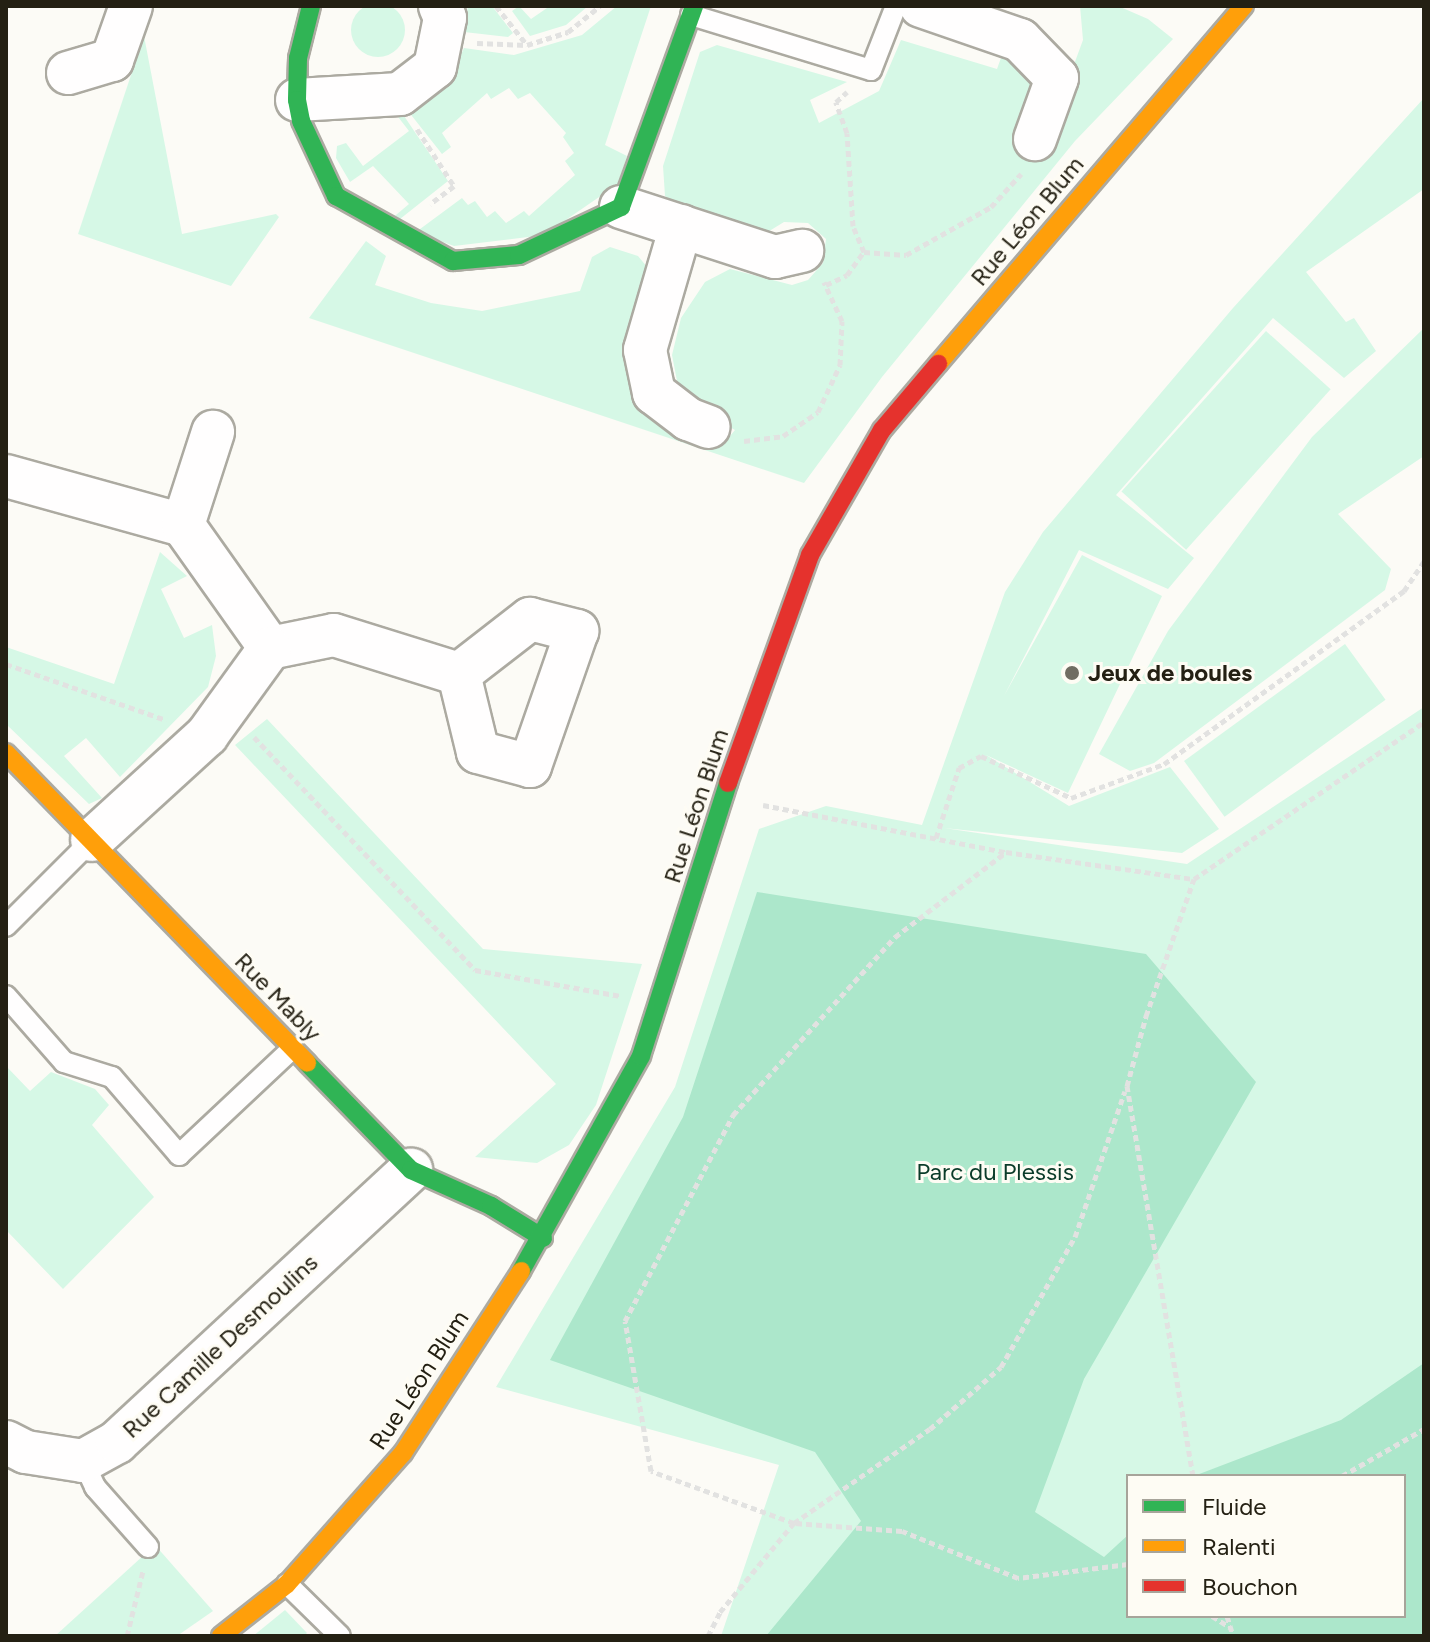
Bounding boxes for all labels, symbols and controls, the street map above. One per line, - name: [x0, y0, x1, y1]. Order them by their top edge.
- street label: Rue Léon Blum: [965, 150, 1089, 292]
- place label: Jeux de boules: [1088, 659, 1252, 687]
- marker: Jeux de boules: [1063, 664, 1081, 682]
- street label: Rue Léon Blum: [658, 725, 734, 887]
- street label: Rue Mably: [229, 947, 327, 1047]
- park label: Parc du Plessis: [916, 1158, 1074, 1186]
- street label: Rue Camille Desmoulins: [116, 1248, 324, 1444]
- street label: Rue Léon Blum: [363, 1305, 475, 1455]
- legend: [1126, 1474, 1406, 1618]
- text: Fluide: [1202, 1492, 1266, 1521]
- text: Ralenti: [1202, 1532, 1276, 1561]
- text: Bouchon: [1202, 1572, 1298, 1601]

